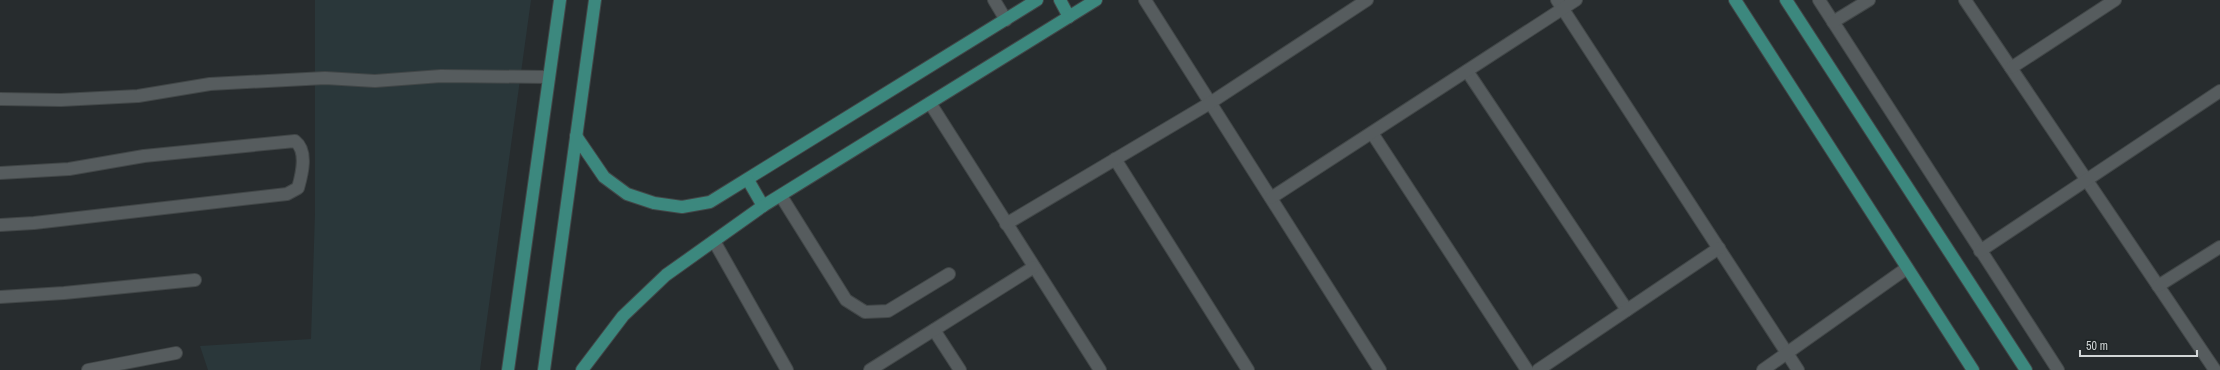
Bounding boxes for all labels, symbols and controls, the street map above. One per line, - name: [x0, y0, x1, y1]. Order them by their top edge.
- scale bar: [2080, 332, 2197, 358]
- text: 50 m: [2086, 338, 2108, 354]

